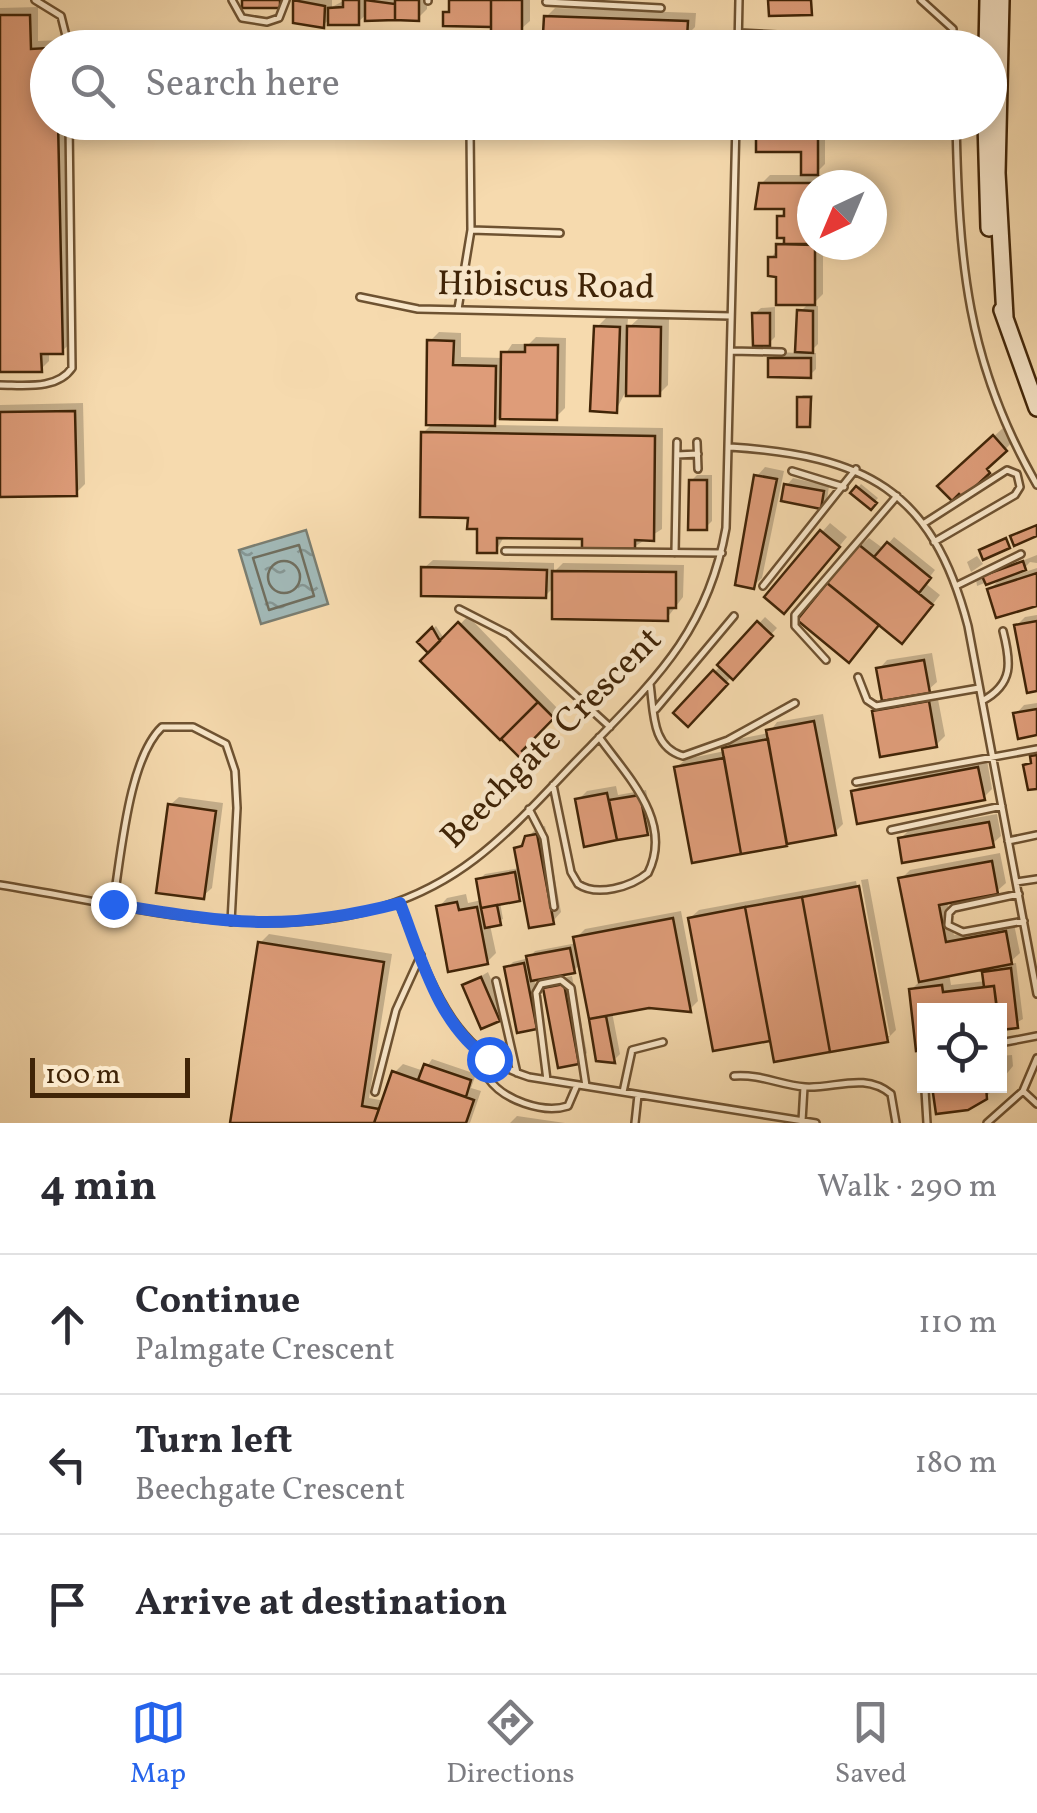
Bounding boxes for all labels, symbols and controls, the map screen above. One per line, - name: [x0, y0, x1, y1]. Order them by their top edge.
- search box: [30, 30, 1007, 140]
- icon: search: [65, 58, 120, 113]
- text: Search here: [145, 59, 340, 112]
- north arrow: [797, 170, 887, 260]
- street label: Hibiscus Road: [437, 261, 655, 313]
- street label: Beechgate Crescent: [431, 618, 673, 860]
- route end: [91, 882, 137, 928]
- map controls: [917, 1003, 1007, 1093]
- button: locate: [917, 1003, 1007, 1093]
- route start: [467, 1037, 513, 1083]
- scale bar: [30, 1053, 190, 1098]
- text: 100 m: [45, 1056, 120, 1095]
- text: 4 min: [40, 1159, 157, 1218]
- text: Walk · 290 m: [817, 1166, 997, 1210]
- text: Continue: [135, 1276, 300, 1329]
- icon: ahead: [40, 1297, 95, 1352]
- text: 110 m: [918, 1302, 997, 1346]
- text: Palmgate Crescent: [135, 1329, 395, 1373]
- text: Turn left: [135, 1416, 292, 1469]
- icon: left: [40, 1437, 95, 1492]
- text: 180 m: [914, 1442, 997, 1486]
- text: Beechgate Crescent: [135, 1469, 405, 1513]
- icon: arrive: [40, 1577, 95, 1632]
- text: Arrive at destination: [135, 1578, 508, 1631]
- tab: Map: [130, 1695, 186, 1794]
- tab: Directions: [446, 1695, 575, 1794]
- tab: Saved: [835, 1695, 907, 1794]

